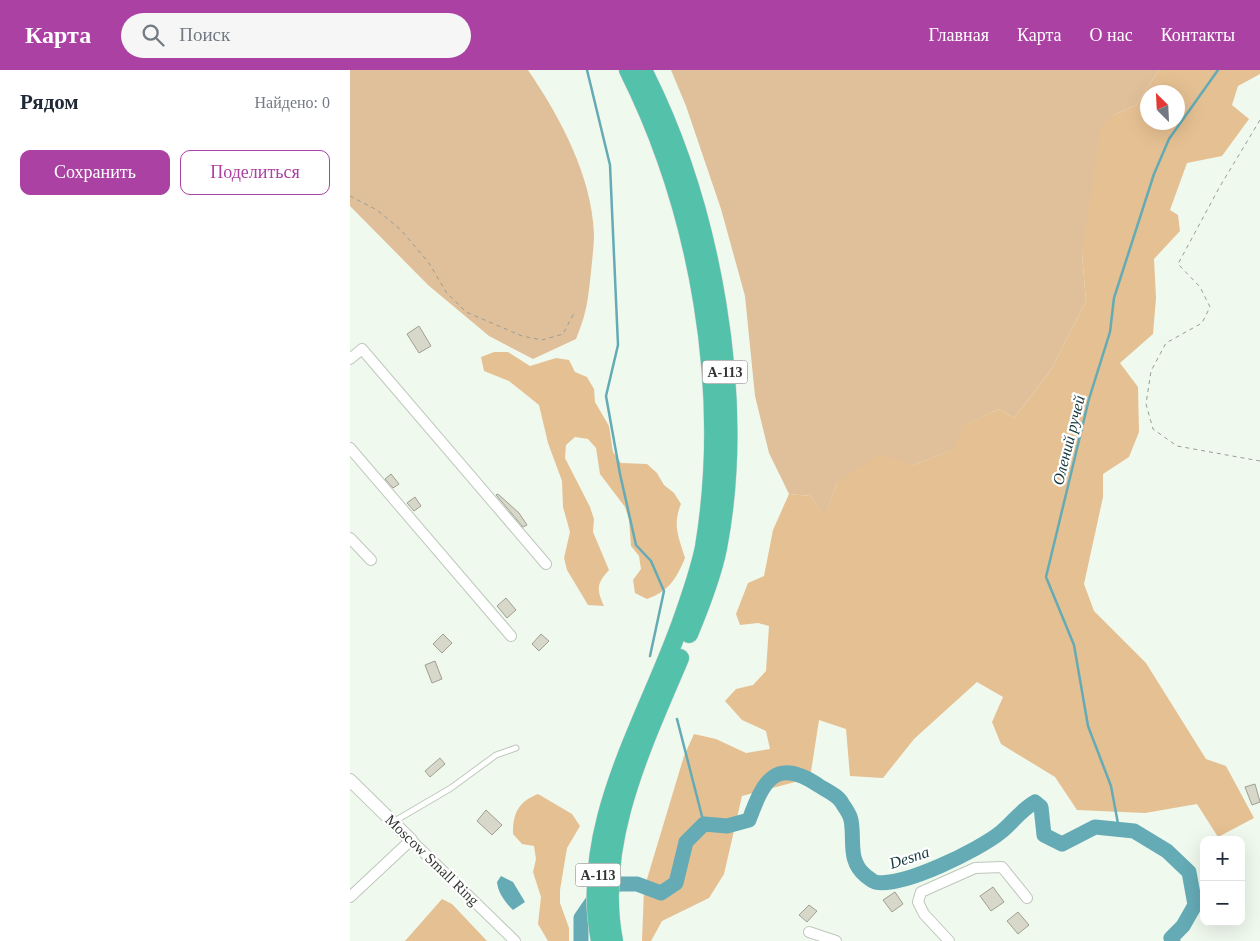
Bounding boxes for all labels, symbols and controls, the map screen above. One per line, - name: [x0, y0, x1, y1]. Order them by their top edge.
- search box: [121, 13, 471, 58]
- icon: search: [139, 21, 167, 49]
- text: Карта: [25, 22, 91, 48]
- text: Поиск: [179, 24, 230, 45]
- text: Главная: [929, 25, 989, 45]
- text: Карта: [1017, 25, 1062, 45]
- text: О нас: [1090, 25, 1133, 45]
- text: Контакты: [1161, 25, 1235, 45]
- north arrow: [1140, 85, 1185, 130]
- text: Рядом: [20, 90, 79, 114]
- text: Найдено: 0: [255, 94, 330, 111]
- button: Сохранить: [20, 150, 170, 195]
- button: Поделиться: [180, 150, 330, 195]
- road number: А-113: [702, 360, 748, 384]
- water label: Олений ручей: [1049, 394, 1089, 487]
- street label: Moscow Small Ring: [382, 811, 482, 909]
- map controls: [1200, 836, 1245, 926]
- button: +: [1200, 836, 1245, 881]
- water label: Desna: [886, 843, 931, 872]
- road number: А-113: [576, 864, 620, 886]
- button: −: [1200, 881, 1245, 926]

